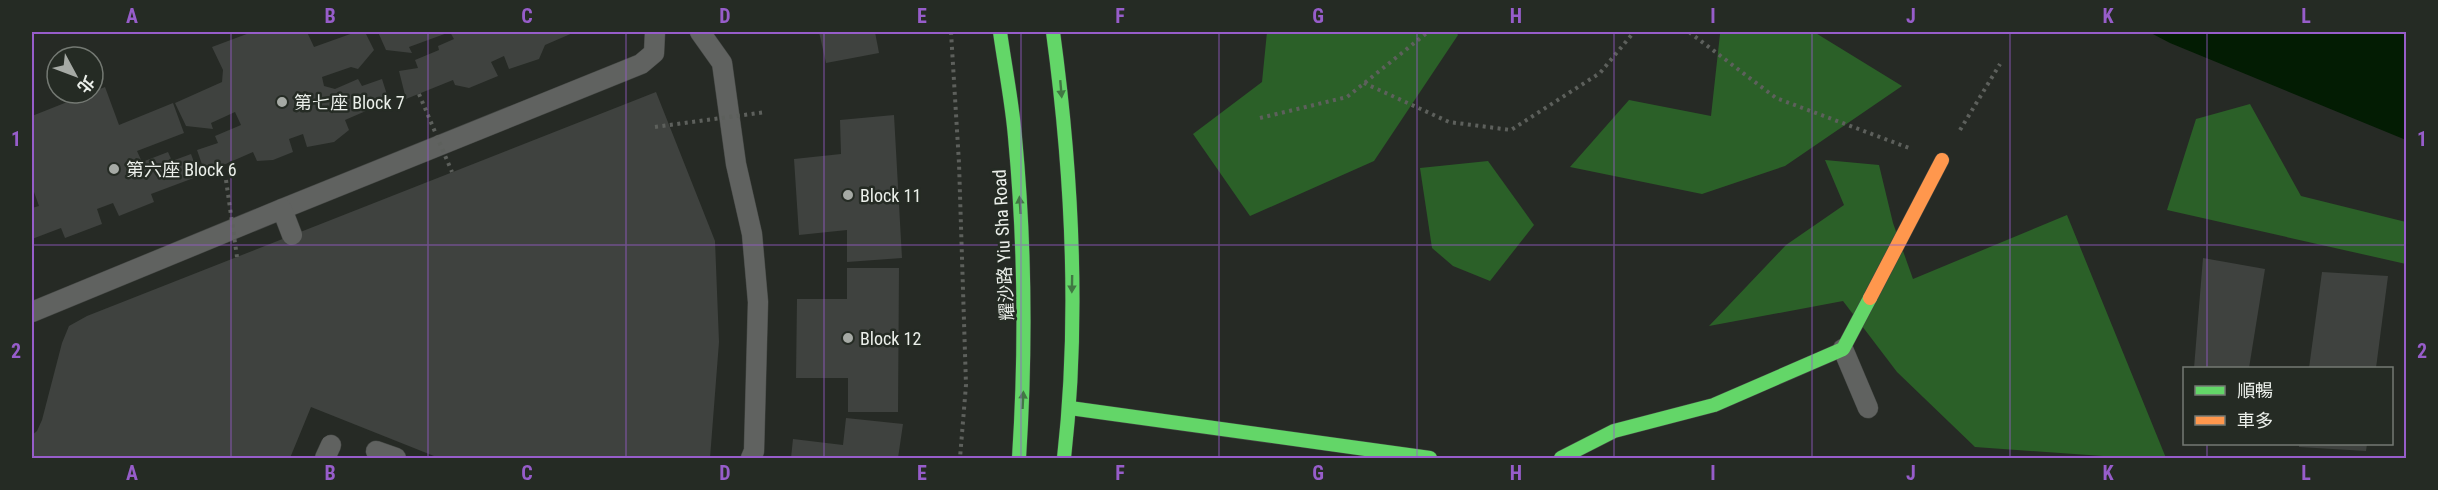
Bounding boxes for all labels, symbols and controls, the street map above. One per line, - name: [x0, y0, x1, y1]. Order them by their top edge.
- text: A: [126, 4, 138, 28]
- text: B: [324, 4, 336, 28]
- text: C: [521, 4, 533, 28]
- text: D: [719, 4, 731, 28]
- text: E: [917, 4, 927, 28]
- text: F: [1115, 4, 1125, 28]
- text: G: [1312, 4, 1324, 28]
- text: H: [1510, 4, 1522, 28]
- text: I: [1710, 4, 1716, 28]
- text: J: [1906, 4, 1916, 28]
- text: K: [2102, 4, 2114, 28]
- text: L: [2301, 4, 2311, 28]
- north arrow: [45, 45, 105, 105]
- text: 北: [74, 72, 98, 97]
- one-way arrow: [1056, 80, 1066, 99]
- place label: 第七座 Block 7: [294, 92, 405, 113]
- marker: 第七座 Block 7: [275, 95, 289, 109]
- text: 1: [11, 127, 21, 151]
- text: 1: [2417, 127, 2427, 151]
- place label: 第六座 Block 6: [126, 159, 237, 180]
- marker: 第六座 Block 6: [107, 162, 121, 176]
- street label: 耀沙路 Yiu Sha Road: [989, 169, 1017, 321]
- place label: Block 11: [860, 185, 921, 206]
- marker: Block 11: [841, 188, 855, 202]
- one-way arrow: [1015, 196, 1025, 215]
- one-way arrow: [1067, 274, 1077, 293]
- place label: Block 12: [860, 328, 921, 349]
- marker: Block 12: [841, 331, 855, 345]
- text: 2: [11, 339, 21, 363]
- text: 2: [2417, 339, 2427, 363]
- legend: [2183, 367, 2393, 445]
- text: 順暢: [2237, 380, 2273, 401]
- one-way arrow: [1018, 391, 1028, 410]
- text: 車多: [2237, 410, 2273, 431]
- text: A: [126, 461, 138, 485]
- text: B: [324, 461, 336, 485]
- text: C: [521, 461, 533, 485]
- text: D: [719, 461, 731, 485]
- text: E: [917, 461, 927, 485]
- text: F: [1115, 461, 1125, 485]
- text: G: [1312, 461, 1324, 485]
- text: H: [1510, 461, 1522, 485]
- text: I: [1710, 461, 1716, 485]
- text: J: [1906, 461, 1916, 485]
- text: K: [2102, 461, 2114, 485]
- text: L: [2301, 461, 2311, 485]

